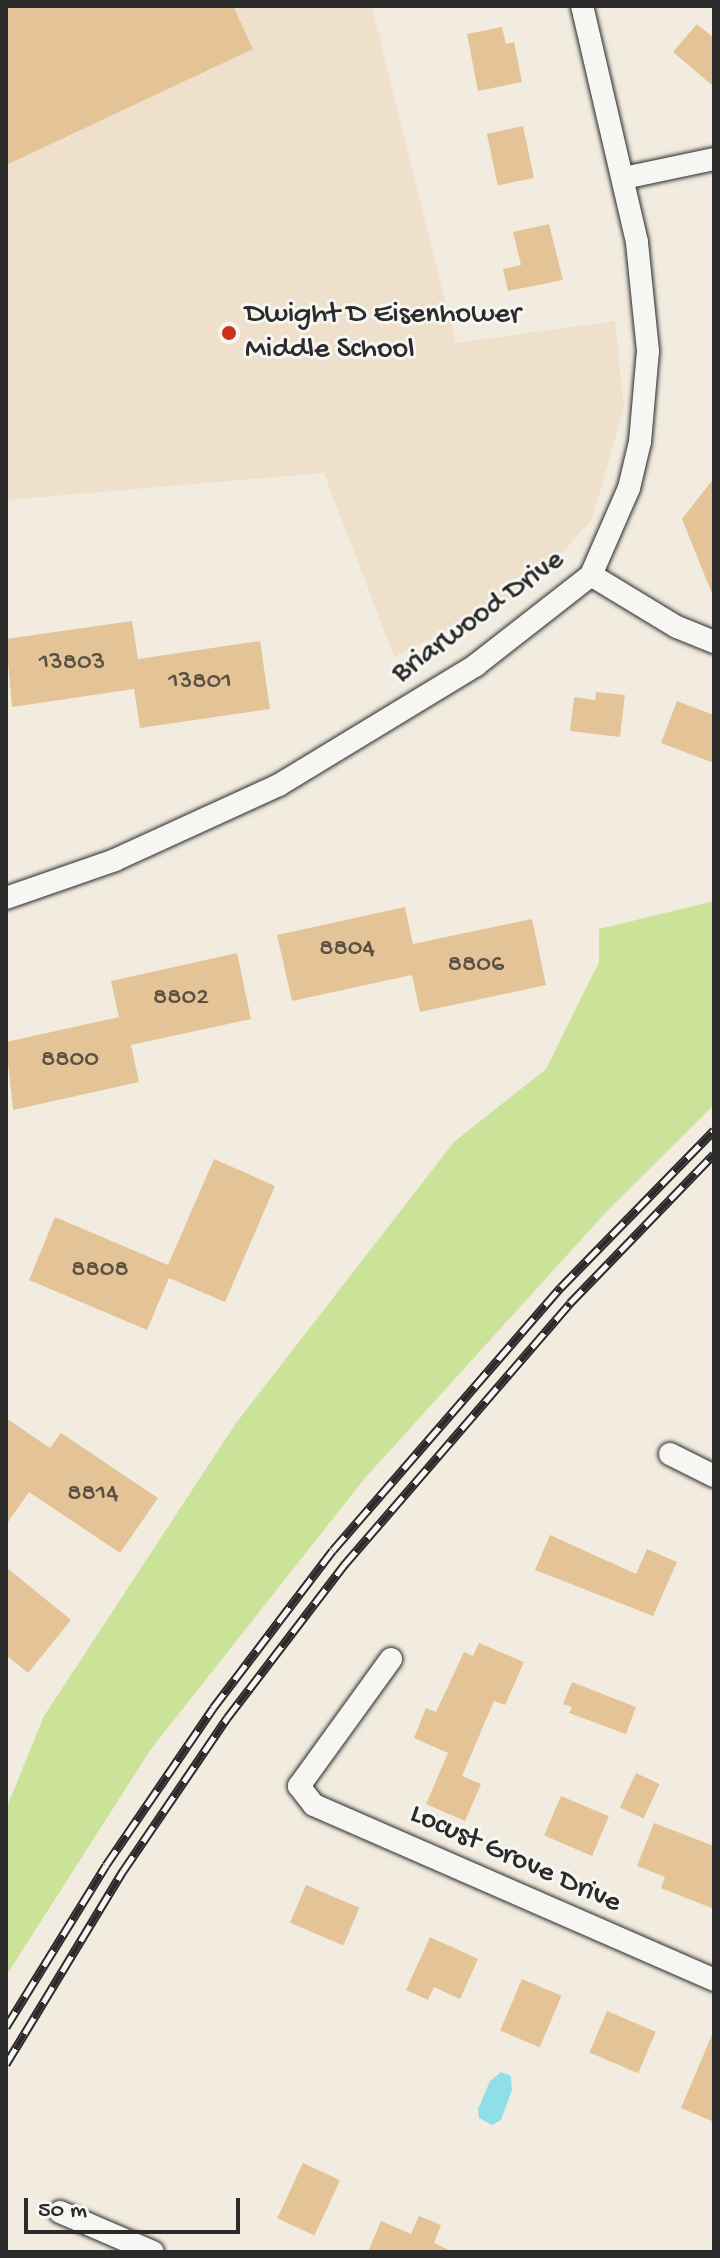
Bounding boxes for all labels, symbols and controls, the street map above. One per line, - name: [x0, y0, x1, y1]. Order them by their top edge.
- place label: Dwight D Eisenhower Middle School: [245, 298, 521, 368]
- marker: Dwight D Eisenhower Middle School: [220, 324, 238, 342]
- street label: Briarwood Drive: [386, 543, 572, 693]
- house number: 13803: [39, 648, 105, 680]
- house number: 13801: [168, 667, 232, 699]
- house number: 8804: [319, 934, 375, 966]
- house number: 8806: [448, 950, 504, 982]
- house number: 8802: [153, 983, 209, 1015]
- house number: 8800: [41, 1045, 99, 1077]
- house number: 8808: [71, 1255, 129, 1287]
- house number: 8814: [67, 1479, 119, 1511]
- street label: Locust Grove Drive: [404, 1797, 626, 1923]
- scale bar: [28, 2182, 244, 2232]
- text: 50 m: [38, 2197, 87, 2226]

